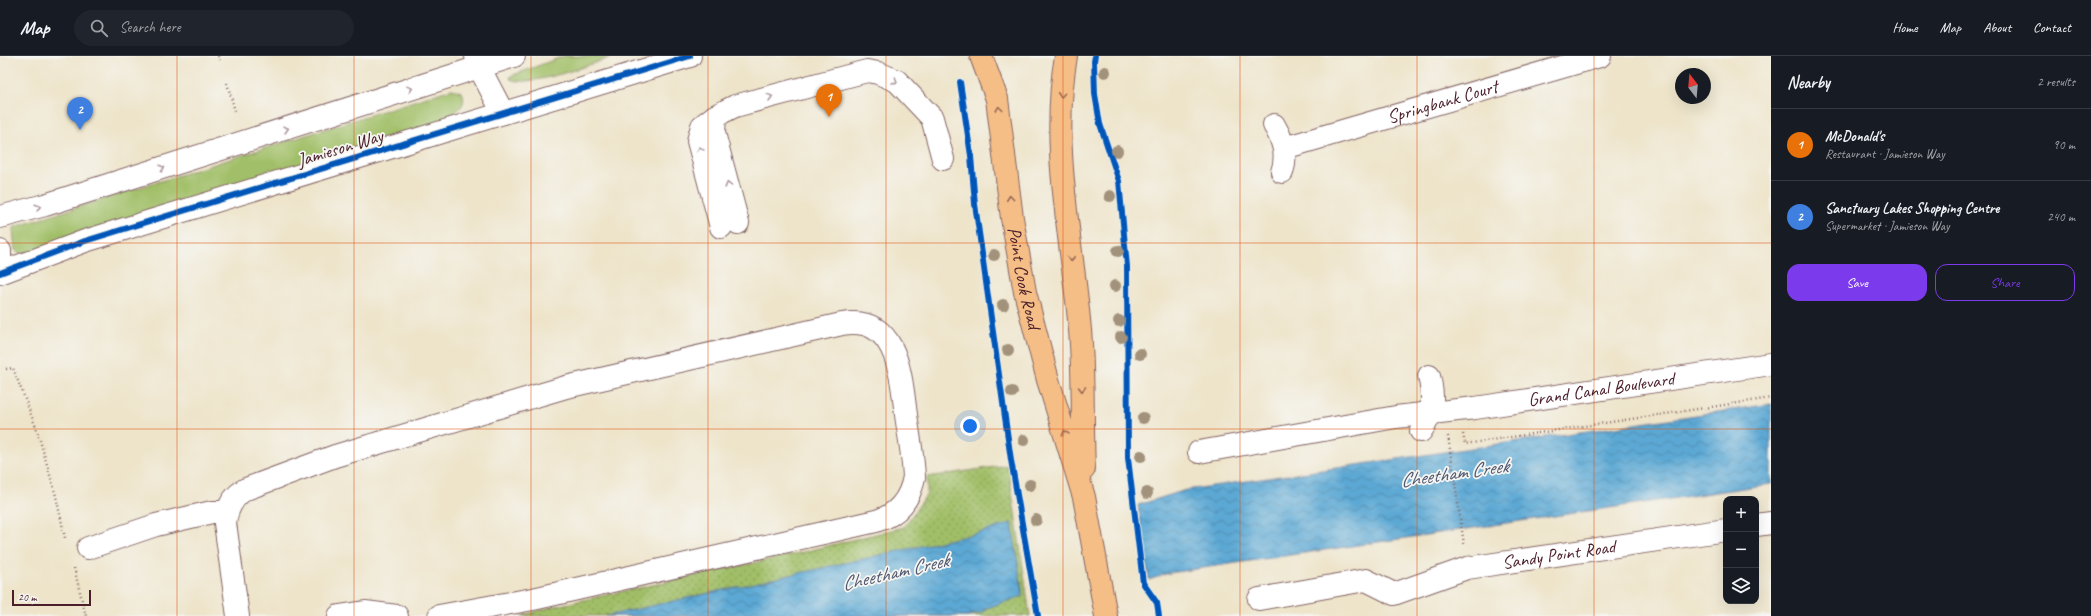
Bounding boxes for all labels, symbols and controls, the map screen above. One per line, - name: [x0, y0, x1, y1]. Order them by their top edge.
- search box: [74, 10, 354, 46]
- text: Map: [20, 16, 50, 40]
- icon: search: [88, 17, 110, 39]
- text: Search here: [120, 18, 181, 37]
- text: Home: [1892, 19, 1918, 36]
- text: Map: [1940, 19, 1961, 36]
- text: About: [1983, 19, 2011, 36]
- text: Contact: [2033, 19, 2071, 36]
- north arrow: [1675, 68, 1711, 104]
- text: Nearby: [1787, 72, 1830, 93]
- street label: Springbank Court: [1384, 74, 1503, 129]
- text: 2 results: [2037, 74, 2075, 90]
- one-way arrow: [890, 76, 897, 83]
- pin: 1: [816, 84, 842, 117]
- one-way arrow: [406, 86, 413, 94]
- one-way arrow: [1057, 92, 1066, 98]
- one-way arrow: [767, 93, 774, 102]
- pin: 2: [67, 97, 93, 130]
- one-way arrow: [995, 106, 1004, 112]
- street label: Jamieson Way: [293, 123, 387, 173]
- one-way arrow: [282, 125, 289, 134]
- text: McDonald's: [1825, 127, 1884, 146]
- text: 1: [1797, 137, 1803, 153]
- text: 90 m: [2053, 137, 2075, 153]
- one-way arrow: [697, 145, 705, 152]
- text: Restaurant · Jamieson Way: [1825, 146, 1945, 162]
- one-way arrow: [158, 164, 165, 173]
- one-way arrow: [724, 182, 733, 189]
- one-way arrow: [1006, 195, 1015, 201]
- text: Sanctuary Lakes Shopping Centre: [1825, 199, 1999, 218]
- one-way arrow: [34, 203, 41, 212]
- text: 2: [1797, 209, 1803, 225]
- text: 240 m: [2047, 209, 2075, 225]
- text: Supermarket · Jamieson Way: [1825, 218, 1949, 234]
- street label: Point Cook Road: [1002, 225, 1047, 335]
- one-way arrow: [1066, 256, 1075, 262]
- button: Save: [1787, 264, 1927, 301]
- button: Share: [1935, 264, 2075, 301]
- street label: Grand Canal Boulevard: [1526, 366, 1678, 412]
- one-way arrow: [1077, 386, 1086, 392]
- your location: [960, 416, 980, 436]
- one-way arrow: [1061, 430, 1070, 437]
- water label: Cheetham Creek: [1398, 453, 1513, 493]
- map controls: [1723, 496, 1759, 604]
- button: +: [1723, 496, 1759, 532]
- button: −: [1723, 532, 1759, 568]
- street label: Sandy Point Road: [1500, 534, 1619, 575]
- water label: Cheetham Creek: [839, 547, 954, 596]
- button: layers: [1723, 568, 1759, 604]
- scale bar: [12, 588, 91, 607]
- text: 20 m: [18, 590, 37, 604]

